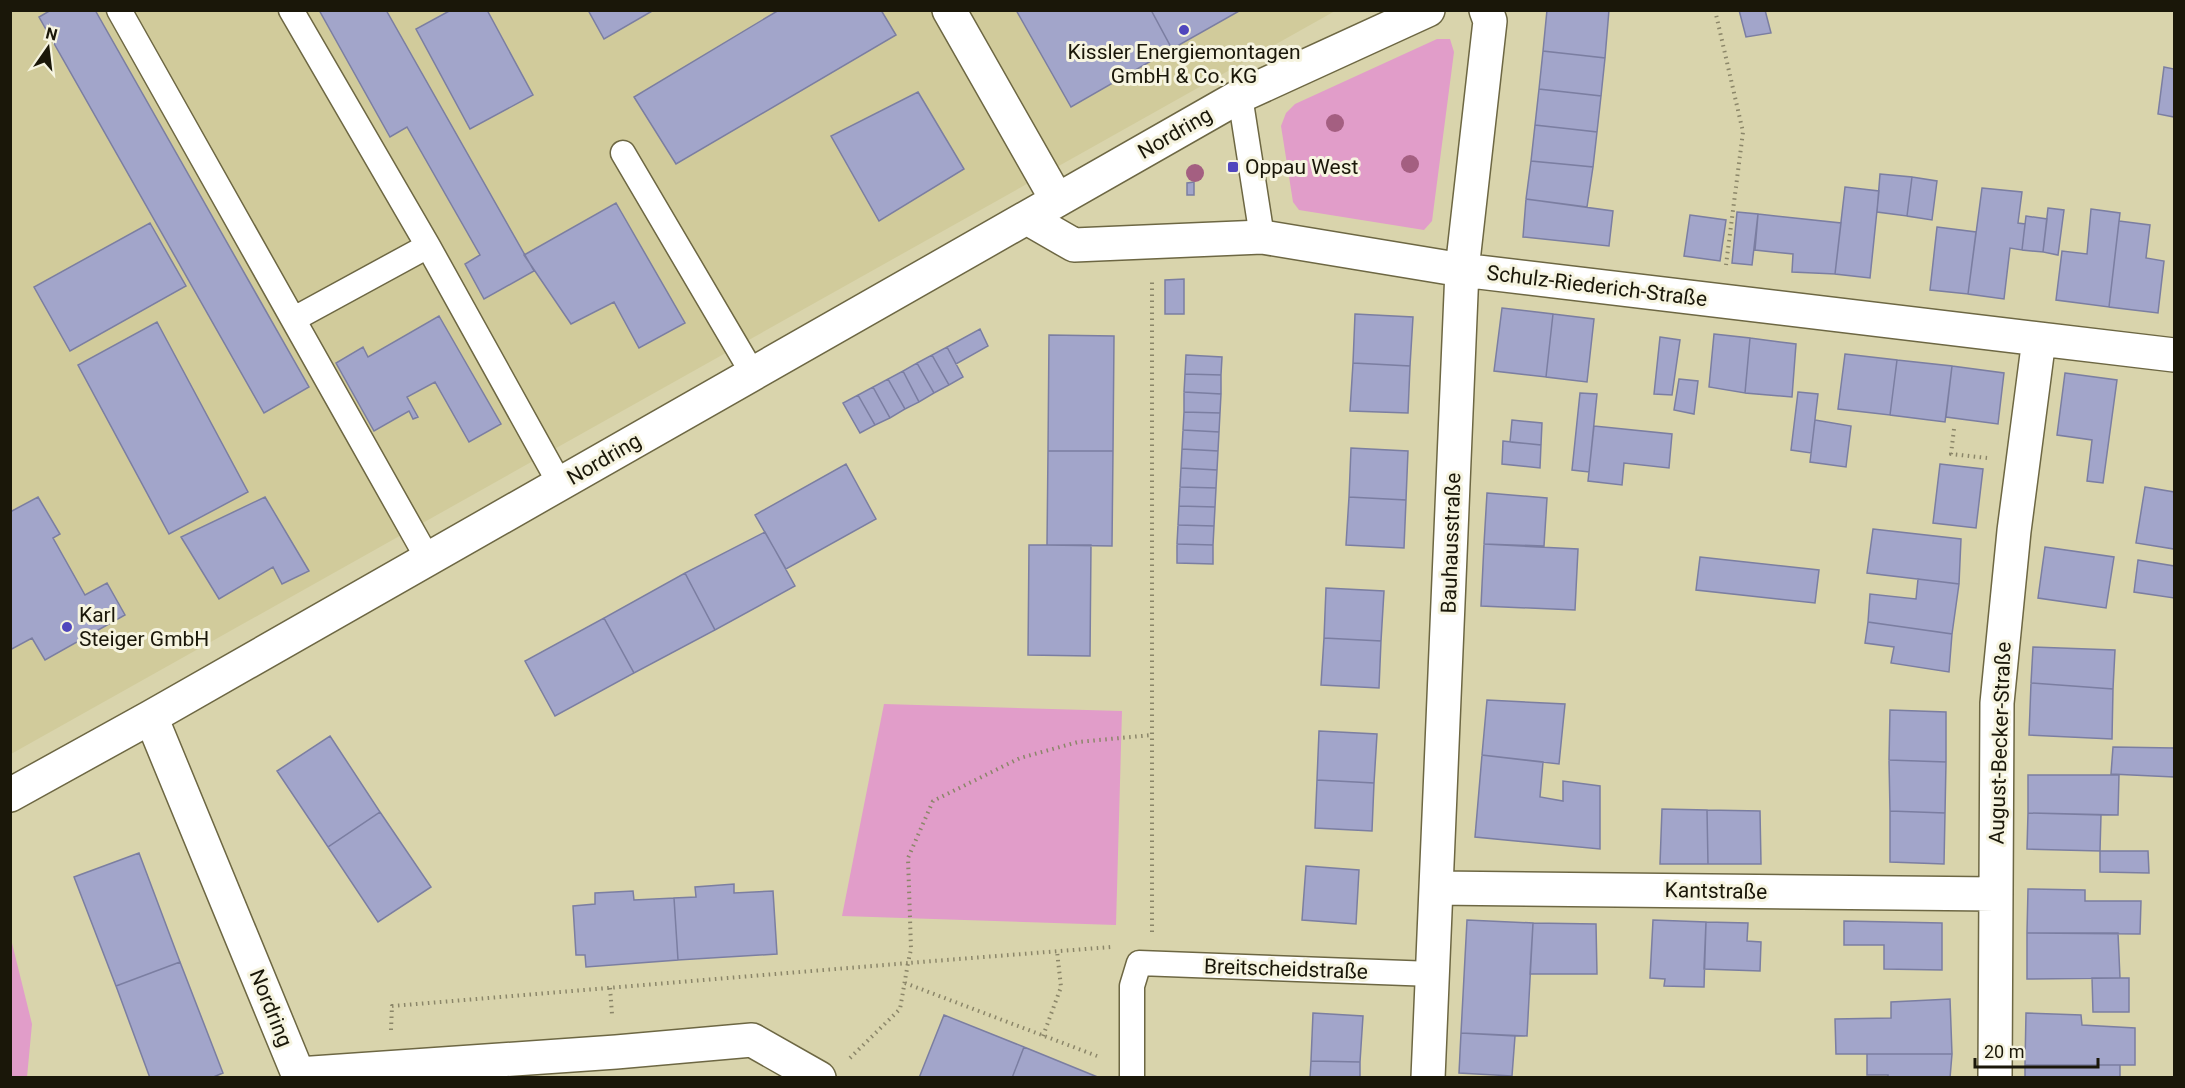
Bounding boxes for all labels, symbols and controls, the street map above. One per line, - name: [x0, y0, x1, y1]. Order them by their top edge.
- north arrow: [18, 18, 78, 78]
- text: N: [44, 23, 59, 45]
- marker: Kissler Energiemontagen GmbH & Co. KG: [1177, 23, 1191, 37]
- place label: Kissler Energiemontagen GmbH & Co. KG: [1068, 40, 1300, 88]
- street label: Nordring: [1134, 102, 1216, 164]
- place label: Oppau West: [1245, 155, 1359, 179]
- marker: Oppau West: [1226, 160, 1240, 174]
- street label: Schulz-Riederich-Straße: [1485, 261, 1709, 311]
- street label: Nordring: [563, 428, 645, 490]
- street label: Bauhausstraße: [1437, 472, 1465, 614]
- place label: Karl Steiger GmbH: [79, 603, 209, 651]
- marker: Karl Steiger GmbH: [60, 620, 74, 634]
- street label: August-Becker-Straße: [1984, 641, 2016, 845]
- street label: Kantstraße: [1665, 878, 1767, 904]
- street label: Breitscheidstraße: [1204, 954, 1368, 984]
- street label: Nordring: [245, 966, 297, 1050]
- scale bar: [1975, 1031, 2098, 1069]
- text: 20 m: [1984, 1041, 2024, 1062]

